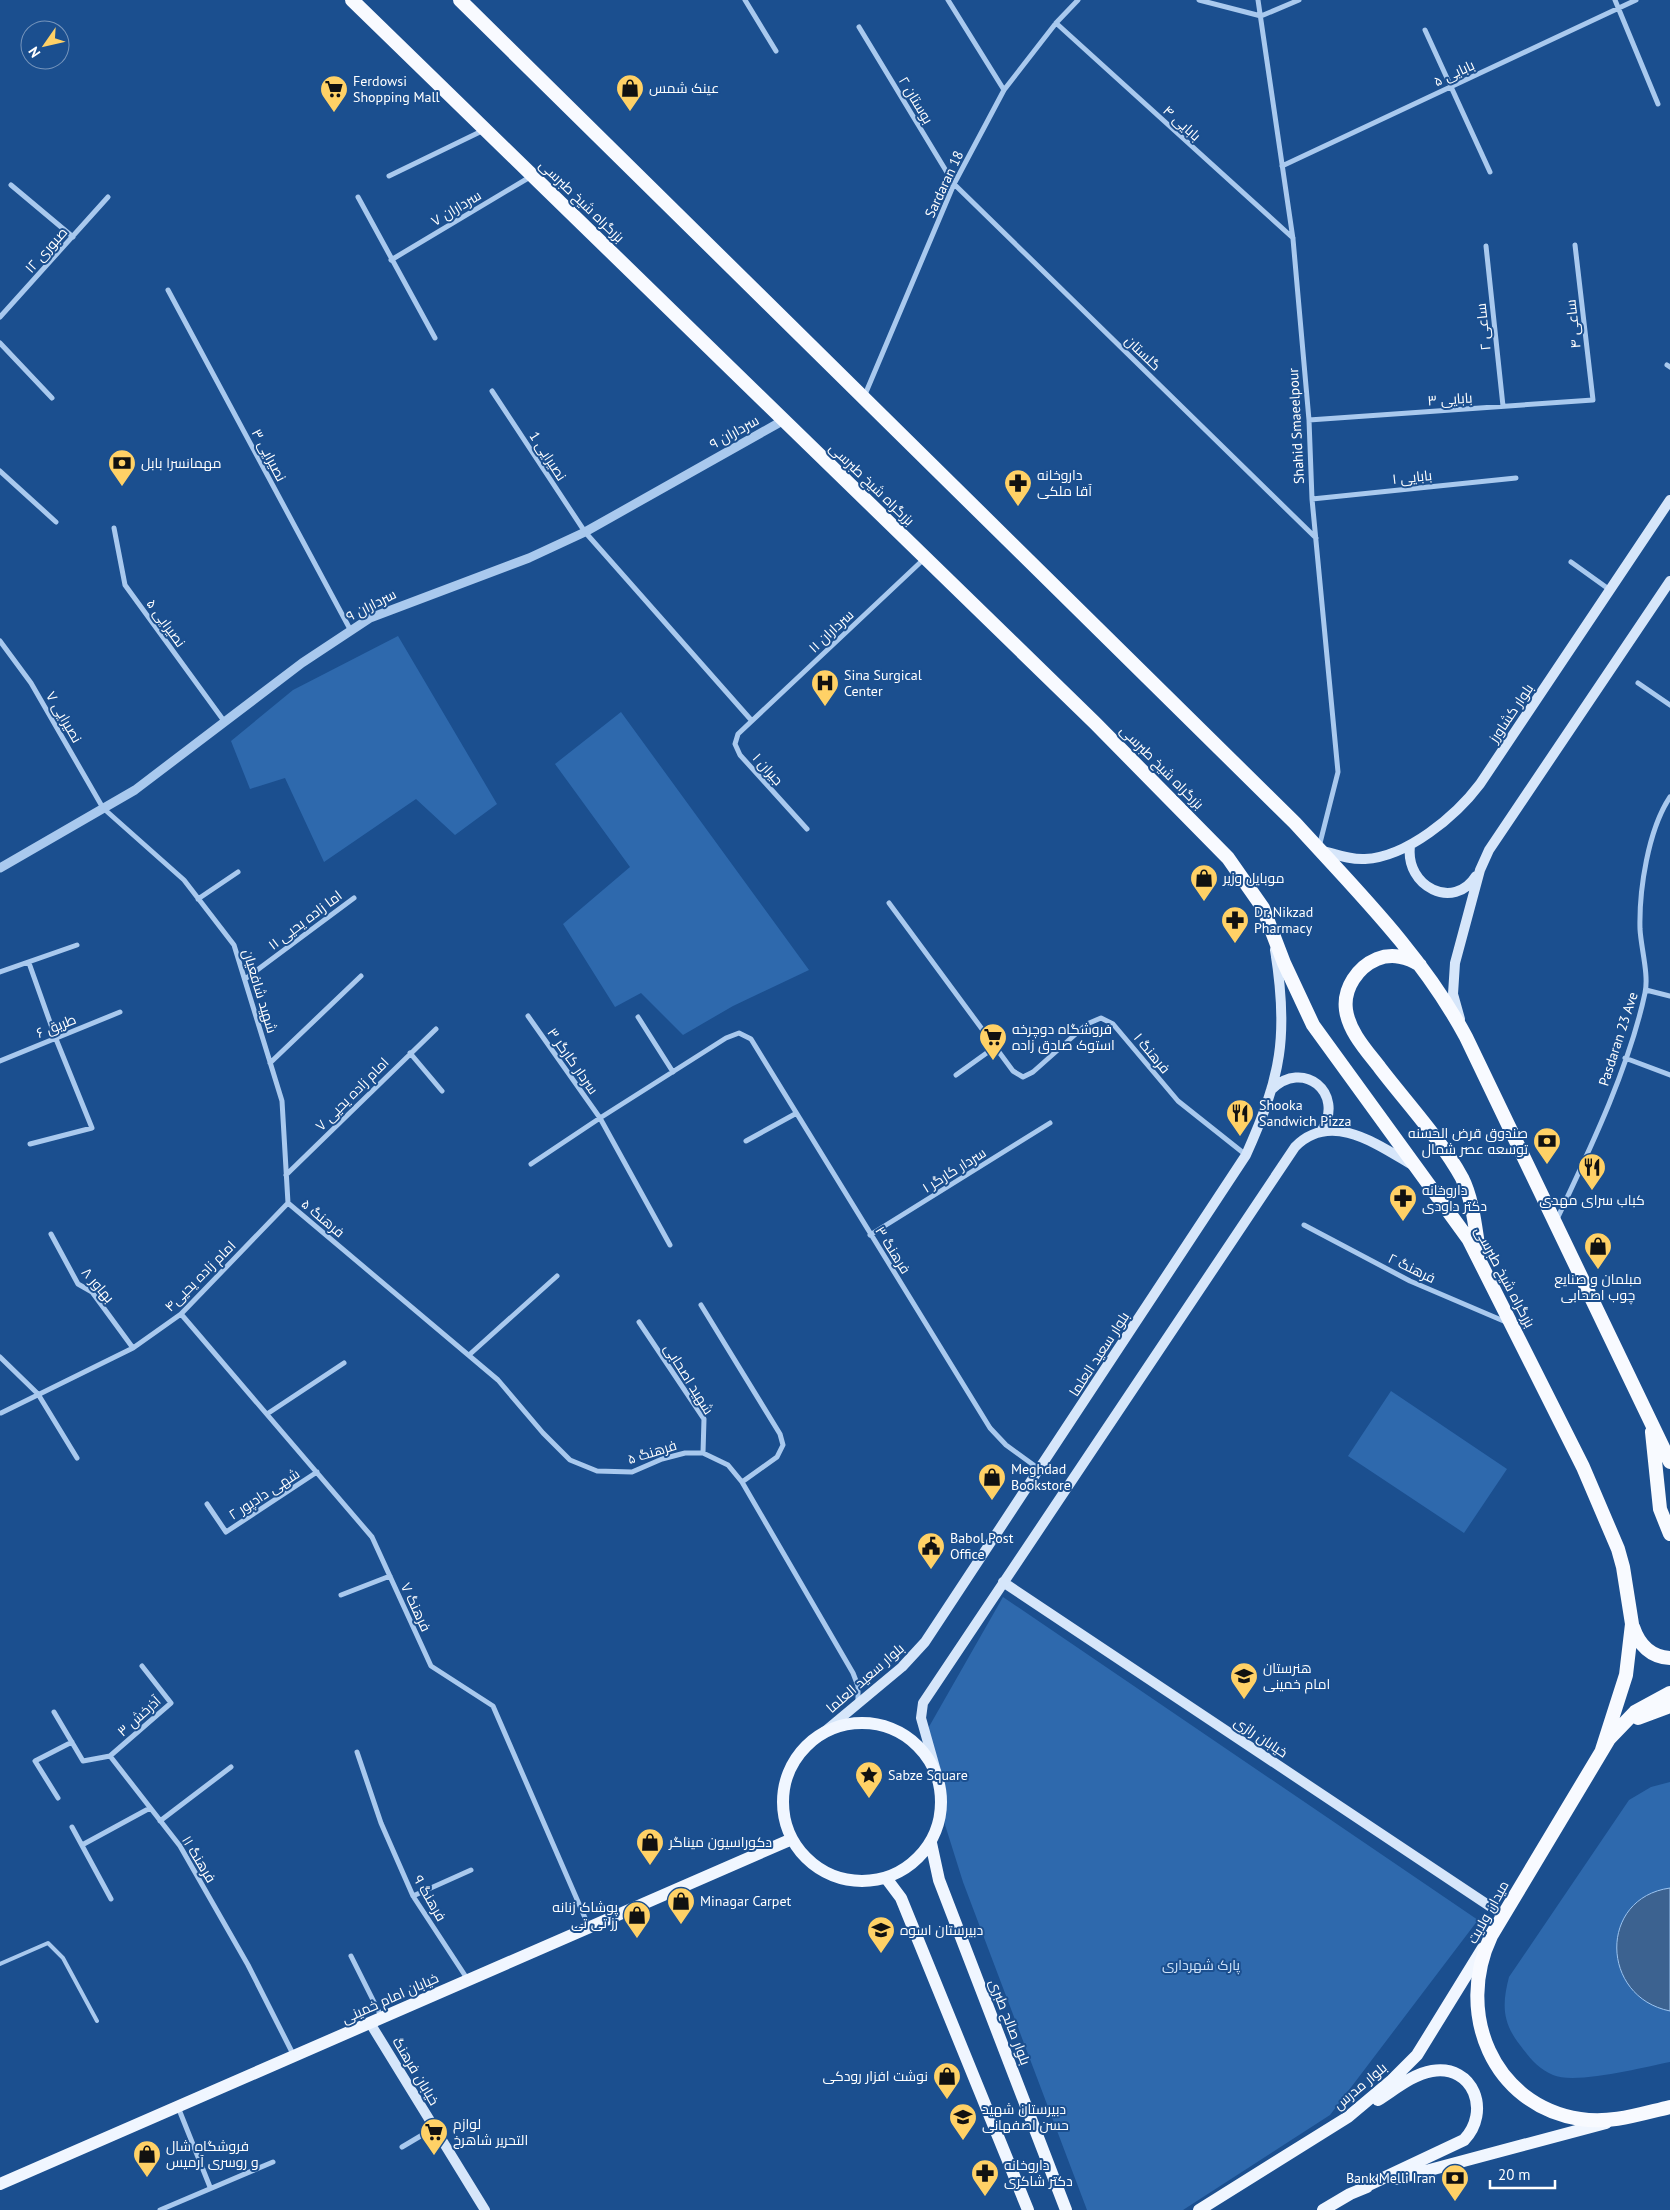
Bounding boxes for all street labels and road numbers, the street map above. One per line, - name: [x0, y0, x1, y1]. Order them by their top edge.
- street label: بابایی ۵: [1431, 56, 1477, 90]
- street label: بوستان ۲: [895, 73, 937, 127]
- street label: بابایی ۴: [1159, 101, 1205, 145]
- street label: Sardaran 18: [921, 148, 967, 220]
- street label: بزرگراه شیخ طبرسی: [536, 156, 628, 246]
- street label: سرداران ۷: [428, 186, 484, 230]
- street label: صبوری ۱۲: [21, 223, 71, 277]
- street label: ساعی ۴: [1561, 298, 1585, 350]
- street label: ساعی ۲: [1472, 302, 1494, 352]
- street label: گلستان: [1121, 331, 1165, 375]
- street label: Shahid Smaeelpour: [1284, 367, 1308, 484]
- street label: بابایی ۳: [1427, 388, 1473, 410]
- street label: سرداران ۹: [706, 411, 762, 453]
- street label: نصیرایی ۳: [248, 426, 290, 484]
- street label: نصیرایی 1: [525, 428, 571, 484]
- street label: بزرگراه شیخ طبرسی: [826, 439, 918, 529]
- street label: بابایی ۱: [1391, 466, 1433, 488]
- street label: سرداران ۹: [343, 585, 399, 625]
- street label: نصیرایی ۵: [142, 595, 190, 651]
- street label: سرداران ۱۱: [805, 606, 857, 656]
- street label: بلوار کشاورز: [1484, 680, 1537, 747]
- street label: نصیرایی ۷: [42, 688, 86, 746]
- street label: بزرگراه شیخ طبرسی: [1116, 721, 1208, 813]
- street label: جیران ۱: [749, 749, 787, 789]
- street label: اما زاده یحیی ۱۱: [265, 886, 345, 954]
- street label: شهید شافعیان: [239, 947, 281, 1035]
- street label: Pasdaran 23 Ave: [1594, 990, 1642, 1088]
- street label: طریق ۶: [33, 1010, 79, 1042]
- street label: سردار کارگر ۳: [544, 1024, 602, 1098]
- street label: فرهنگ ۱: [1130, 1029, 1174, 1077]
- street label: امام زاده یحیی ۷: [311, 1053, 393, 1135]
- street label: سردار کارگر ۱: [919, 1143, 989, 1197]
- street label: فرهنگ ۵: [298, 1195, 348, 1241]
- street label: فرهنگ ۳: [871, 1223, 915, 1277]
- street label: بزرگراه شیخ طبرسی: [1471, 1223, 1539, 1331]
- street label: امام زاده یحیی۴: [161, 1237, 240, 1316]
- street label: فرهنگ ۲: [1385, 1249, 1439, 1287]
- street label: بهاور ۸: [78, 1264, 118, 1306]
- street label: بلوار سعید العلما: [1065, 1308, 1133, 1400]
- street label: شهید اصحابی: [660, 1340, 718, 1418]
- street label: فرهنگ ۵: [625, 1436, 679, 1468]
- street label: شهی دادپور ۲: [225, 1464, 303, 1524]
- street label: فرهنگ ۷: [397, 1580, 435, 1634]
- street label: بلوار سعید العلما: [822, 1639, 908, 1717]
- street label: آذرخش ۳: [113, 1692, 165, 1740]
- street label: خیابان رازی: [1231, 1713, 1291, 1761]
- street label: فرهنگ ۱۱: [178, 1832, 220, 1886]
- street label: فرهنگ ۹: [410, 1872, 450, 1924]
- street label: میدان ولایت: [1463, 1877, 1513, 1947]
- street label: خیابان امام خمینی: [339, 1969, 442, 2028]
- street label: بلوار صالح طبری: [985, 1976, 1035, 2068]
- street label: خیابان فرهنگ: [389, 2034, 443, 2108]
- street label: بلوار مدرس: [1330, 2058, 1390, 2114]

